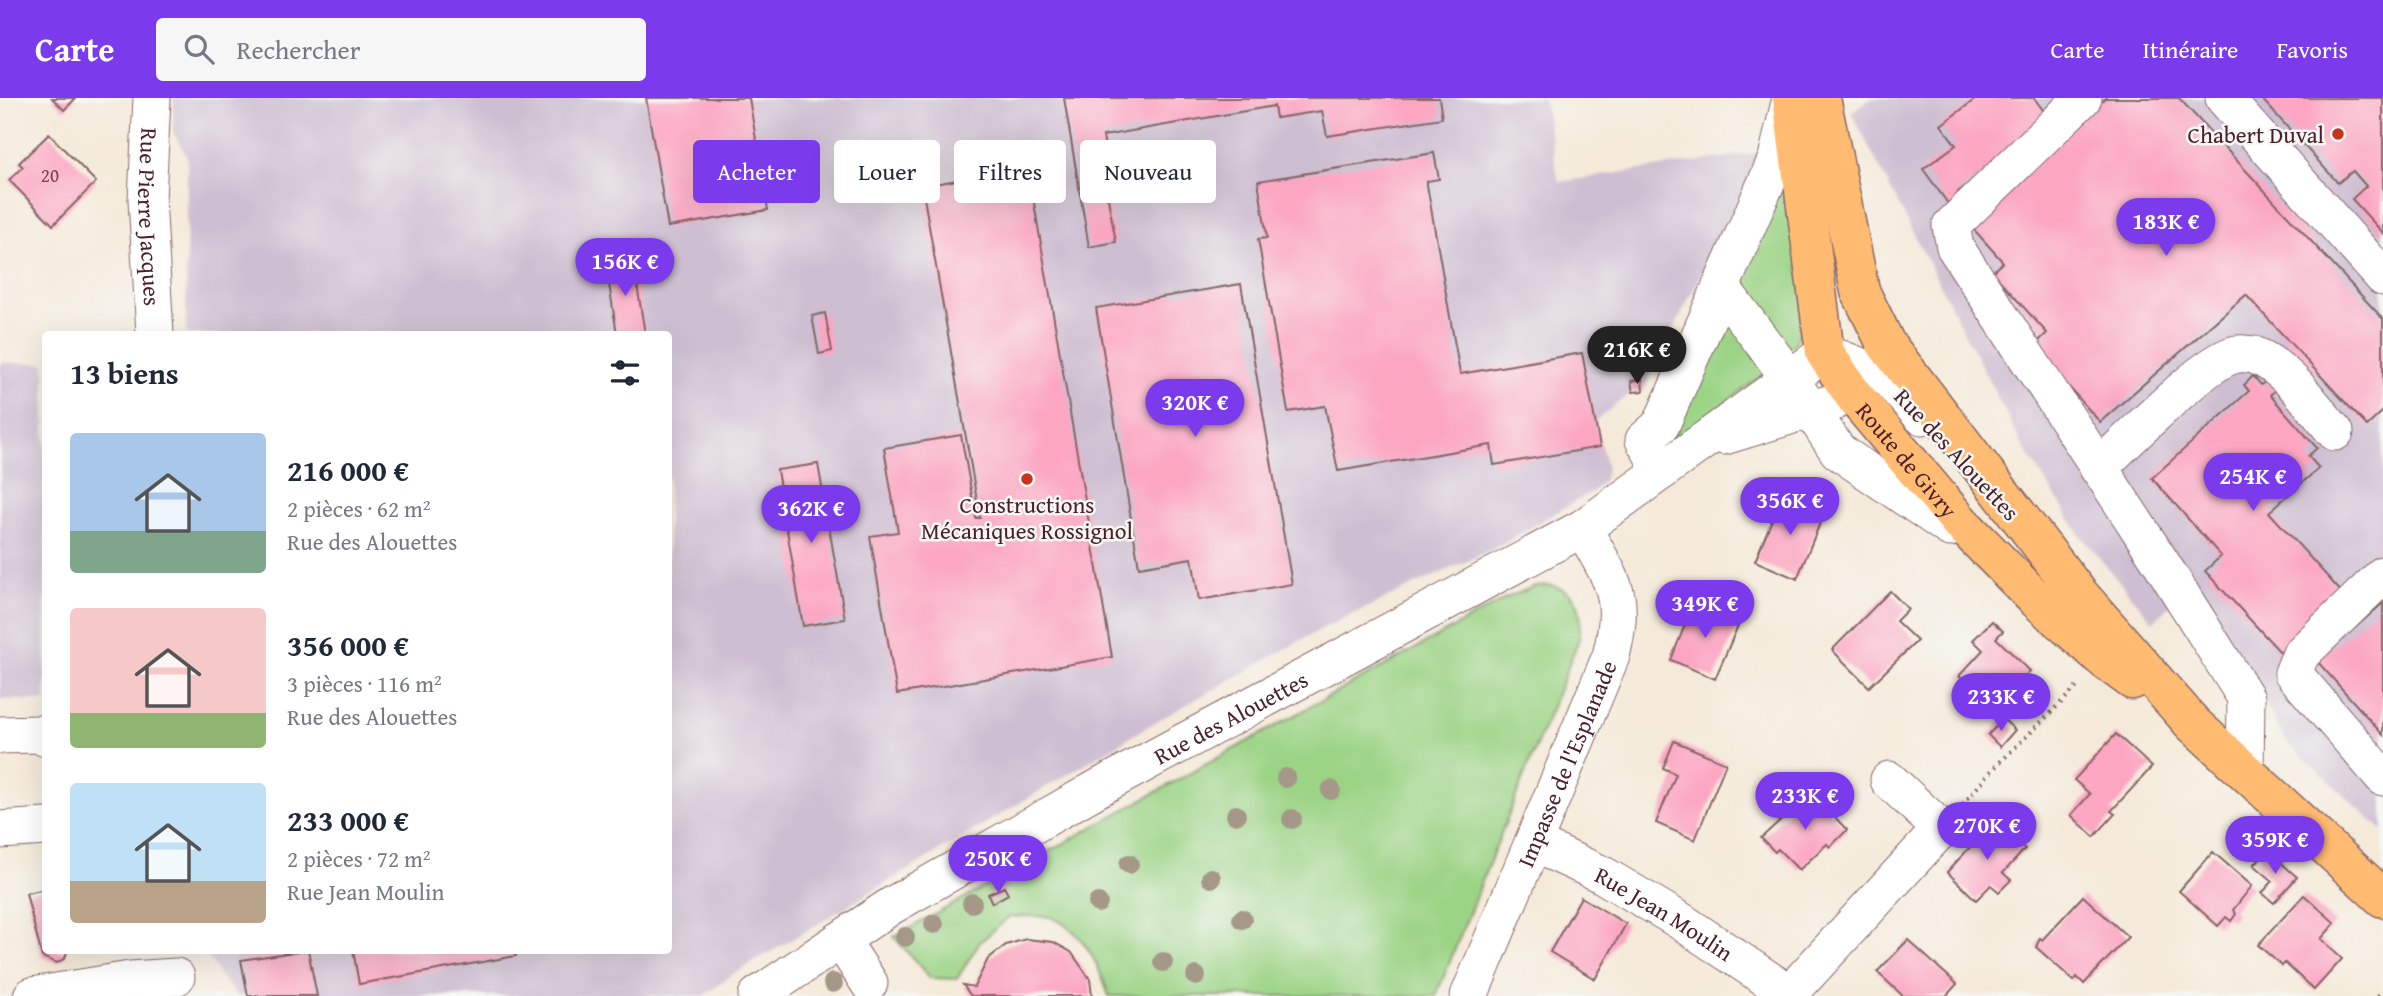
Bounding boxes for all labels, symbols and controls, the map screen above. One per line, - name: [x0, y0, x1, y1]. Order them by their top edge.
- search box: [156, 18, 646, 81]
- text: Carte: [35, 25, 114, 73]
- icon: search: [180, 30, 218, 68]
- text: Rechercher: [236, 30, 361, 69]
- text: Carte: [2051, 32, 2105, 67]
- text: Itinéraire: [2143, 32, 2238, 67]
- text: Favoris: [2276, 32, 2348, 67]
- place label: Chabert Duval: [2188, 118, 2324, 151]
- marker: Chabert Duval: [2330, 126, 2346, 142]
- street label: Rue Pierre Jacques: [131, 127, 170, 307]
- chip: Acheter: [693, 140, 820, 203]
- chip: Louer: [834, 140, 940, 203]
- chip: Filtres: [954, 140, 1066, 203]
- chip: Nouveau: [1080, 140, 1216, 203]
- house number: 20: [41, 161, 59, 189]
- pin: 183K €: [2109, 198, 2223, 258]
- text: 183K €: [2132, 204, 2200, 237]
- pin: 156K €: [568, 238, 682, 298]
- text: 156K €: [591, 244, 659, 277]
- pin: 216K €: [1580, 327, 1694, 386]
- text: 216K €: [1603, 332, 1671, 365]
- text: 13 biens: [70, 351, 179, 395]
- icon: filters: [606, 354, 644, 392]
- pin: 320K €: [1138, 380, 1252, 439]
- street label: Rue des Alouettes: [1887, 380, 2027, 528]
- text: 320K €: [1161, 385, 1229, 418]
- street label: Route de Givry: [1849, 395, 1966, 525]
- text: 216 000 €: [287, 448, 409, 492]
- pin: 254K €: [2196, 454, 2310, 513]
- text: 254K €: [2219, 459, 2287, 492]
- icon: home: [126, 461, 210, 545]
- marker: Constructions Mécaniques Rossignol: [1019, 471, 1035, 487]
- pin: 356K €: [1733, 478, 1847, 537]
- text: 356K €: [1756, 483, 1824, 516]
- pin: 362K €: [754, 486, 868, 545]
- place label: Constructions Mécaniques Rossignol: [921, 488, 1133, 547]
- text: 362K €: [777, 491, 845, 524]
- text: 2 pièces · 62 m²: [287, 492, 431, 525]
- text: Rue des Alouettes: [287, 525, 457, 558]
- pin: 349K €: [1648, 580, 1762, 640]
- text: 349K €: [1671, 586, 1739, 619]
- text: 356 000 €: [287, 623, 409, 667]
- icon: home: [126, 636, 210, 720]
- street label: Impasse de l'Esplanade: [1508, 655, 1624, 872]
- street label: Rue des Alouettes: [1148, 662, 1313, 772]
- text: 3 pièces · 116 m²: [287, 667, 442, 700]
- pin: 233K €: [1944, 674, 2058, 733]
- text: 233K €: [1967, 679, 2035, 712]
- text: Rue des Alouettes: [287, 700, 457, 733]
- pin: 233K €: [1748, 772, 1862, 832]
- text: 233K €: [1771, 778, 1839, 811]
- text: 233 000 €: [287, 798, 409, 842]
- pin: 270K €: [1930, 802, 2044, 862]
- text: 270K €: [1953, 808, 2021, 841]
- icon: home: [126, 811, 210, 895]
- pin: 359K €: [2218, 816, 2332, 876]
- text: 359K €: [2241, 822, 2309, 855]
- pin: 250K €: [941, 836, 1055, 895]
- text: 250K €: [964, 841, 1032, 874]
- text: 2 pièces · 72 m²: [287, 842, 431, 875]
- street label: Rue Jean Moulin: [1590, 857, 1740, 968]
- text: Rue Jean Moulin: [287, 875, 444, 908]

